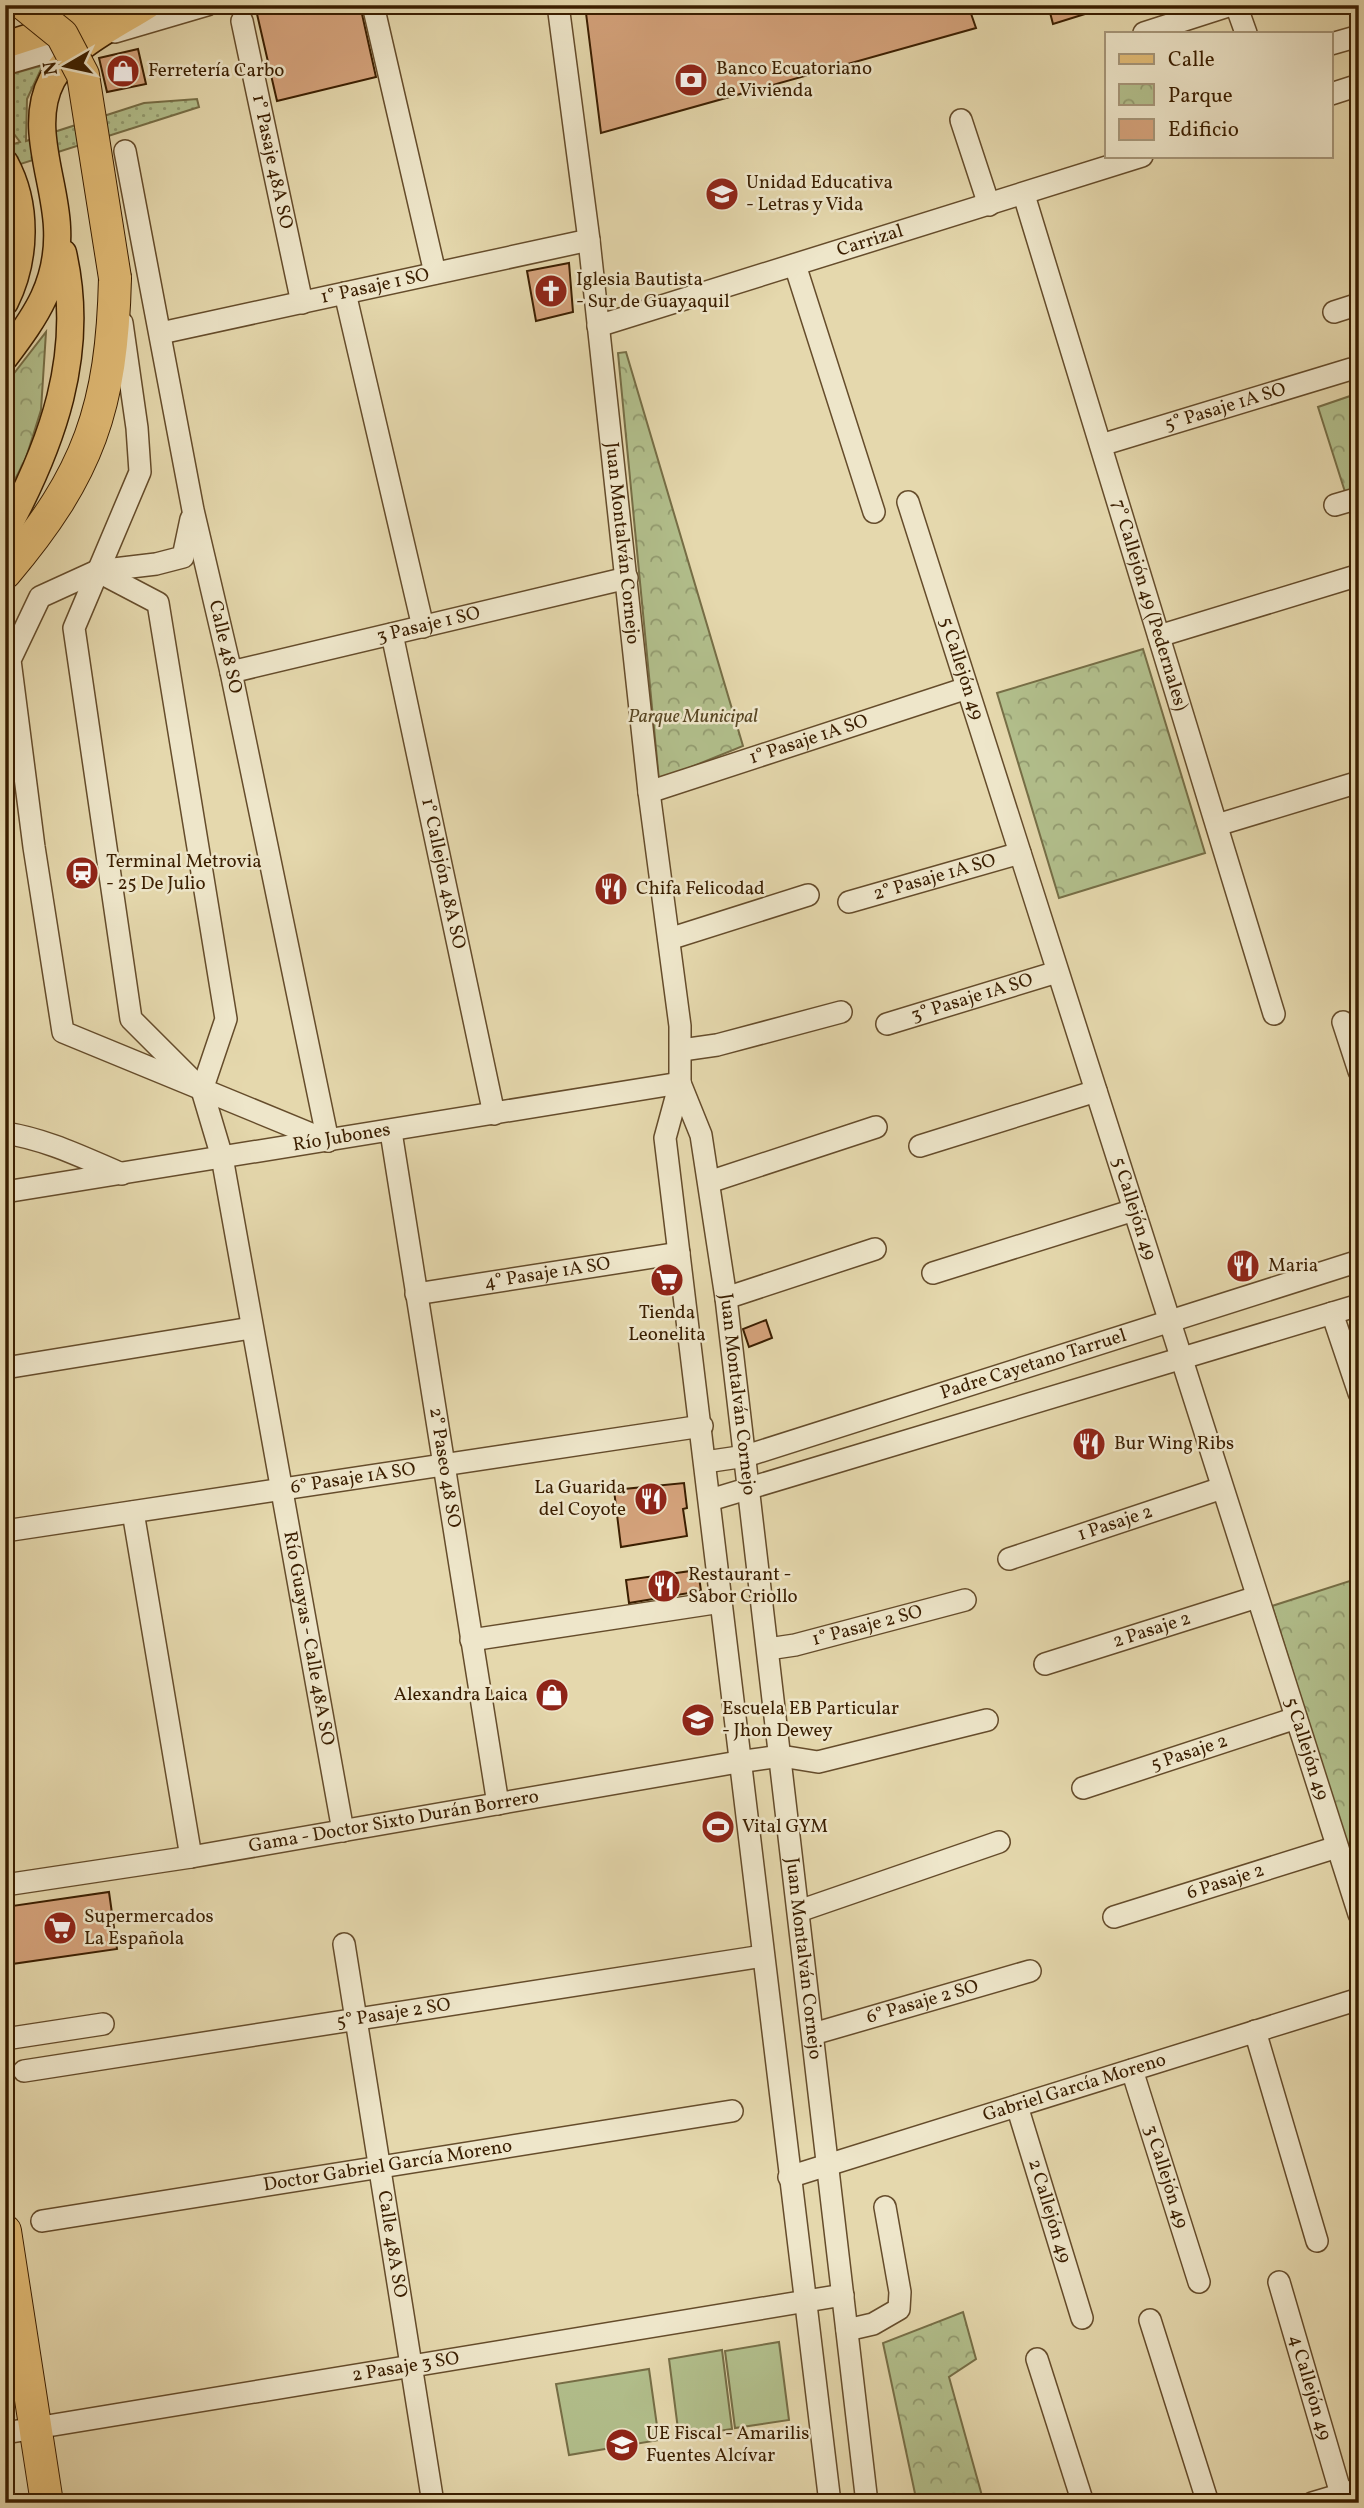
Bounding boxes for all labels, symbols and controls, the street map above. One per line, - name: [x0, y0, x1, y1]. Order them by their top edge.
- north arrow: [32, 32, 102, 102]
- legend: [1105, 32, 1332, 158]
- text: Calle: [1168, 46, 1215, 75]
- shop icon: Ferretería Carbo: [104, 52, 142, 90]
- place label: Banco Ecuatoriano de Vivienda: [716, 56, 872, 104]
- place label: Ferretería Carbo: [148, 58, 284, 84]
- text: N: [37, 59, 65, 77]
- bank icon: Banco Ecuatoriano de Vivienda: [672, 61, 710, 99]
- text: Parque: [1168, 82, 1233, 111]
- street label: 1° Pasaje 48A SO: [245, 92, 299, 232]
- text: Edificio: [1168, 116, 1239, 145]
- place label: Unidad Educativa - Letras y Vida: [746, 170, 893, 218]
- school or university icon: Unidad Educativa - Letras y Vida: [703, 175, 741, 213]
- street label: Carrizal: [834, 218, 907, 264]
- street label: 1° Pasaje 1 SO: [318, 262, 432, 311]
- place label: Iglesia Bautista - Sur de Guayaquil: [576, 267, 730, 315]
- church icon: Iglesia Bautista - Sur de Guayaquil: [532, 272, 570, 310]
- street label: 5° Pasaje 1A SO: [1162, 376, 1289, 438]
- street label: Juan Montalván Cornejo: [598, 441, 646, 646]
- street label: 7° Callejón 49 (Pedernales): [1105, 496, 1194, 714]
- street label: Calle 48 SO: [202, 598, 248, 696]
- street label: 3 Pasaje 1 SO: [374, 600, 483, 650]
- street label: 5 Callejón 49: [933, 614, 990, 724]
- park label: Parque Municipal: [628, 704, 758, 730]
- street label: 1° Pasaje 1A SO: [746, 708, 872, 771]
- street label: 1° Callejón 48A SO: [414, 796, 472, 952]
- street label: 2° Pasaje 1A SO: [870, 848, 999, 907]
- place label: Terminal Metrovia - 25 De Julio: [106, 849, 262, 897]
- station icon: Terminal Metrovia - 25 De Julio: [63, 854, 101, 892]
- restaurant icon: Chifa Felicodad: [592, 870, 630, 908]
- place label: Chifa Felicodad: [636, 876, 765, 902]
- street label: 3° Pasaje 1A SO: [908, 967, 1036, 1029]
- street label: Río Jubones: [291, 1117, 392, 1158]
- street label: 5 Callejón 49: [1105, 1154, 1162, 1264]
- restaurant icon: Maria: [1224, 1247, 1262, 1285]
- street label: 4° Pasaje 1A SO: [483, 1251, 612, 1296]
- place label: Maria: [1268, 1253, 1318, 1279]
- supermarket icon: Tienda Leonelita: [648, 1261, 686, 1299]
- street label: Juan Montalván Cornejo: [712, 1291, 762, 1497]
- place label: Tienda Leonelita: [628, 1300, 706, 1348]
- street label: Padre Cayetano Tarruel: [937, 1323, 1130, 1406]
- street label: 2° Paseo 48 SO: [422, 1406, 467, 1530]
- restaurant icon: Bur Wing Ribs: [1070, 1425, 1108, 1463]
- place label: Bur Wing Ribs: [1114, 1431, 1234, 1457]
- street label: 6° Pasaje 1A SO: [289, 1456, 417, 1501]
- place label: La Guarida del Coyote: [534, 1475, 626, 1523]
- restaurant icon: La Guarida del Coyote: [632, 1480, 670, 1518]
- street label: 1 Pasaje 2: [1074, 1499, 1156, 1548]
- street label: Río Guayas - Calle 48A SO: [276, 1529, 340, 1748]
- place label: Restaurant - Sabor Criollo: [688, 1562, 798, 1610]
- restaurant icon: Restaurant - Sabor Criollo: [645, 1567, 683, 1605]
- street label: 1° Pasaje 2 SO: [809, 1599, 925, 1653]
- street label: 2 Pasaje 2: [1109, 1606, 1194, 1655]
- shop icon: Alexandra Laica: [533, 1676, 571, 1714]
- place label: Alexandra Laica: [394, 1682, 528, 1708]
- street label: 5 Callejón 49: [1278, 1694, 1335, 1804]
- place label: Escuela EB Particular - Jhon Dewey: [722, 1696, 899, 1744]
- school or university icon: Escuela EB Particular - Jhon Dewey: [679, 1701, 717, 1739]
- street label: 5 Pasaje 2: [1148, 1728, 1231, 1778]
- street label: Gama - Doctor Sixto Durán Borrero: [247, 1784, 541, 1860]
- sports icon: Vital GYM: [699, 1808, 737, 1846]
- place label: Vital GYM: [742, 1814, 828, 1840]
- street label: Juan Montalván Cornejo: [779, 1856, 828, 2061]
- street label: 6 Pasaje 2: [1184, 1858, 1268, 1906]
- place label: Supermercados La Española: [84, 1904, 214, 1952]
- supermarket icon: Supermercados La Española: [41, 1909, 79, 1947]
- street label: 6° Pasaje 2 SO: [863, 1974, 982, 2031]
- street label: 5° Pasaje 2 SO: [335, 1992, 452, 2035]
- street label: Gabriel García Moreno: [980, 2047, 1169, 2129]
- street label: 3 Callejón 49: [1137, 2122, 1194, 2232]
- street label: Doctor Gabriel García Moreno: [261, 2133, 514, 2199]
- street label: 2 Callejón 49: [1021, 2156, 1077, 2267]
- street label: Calle 48A SO: [370, 2189, 413, 2300]
- street label: 4 Callejón 49: [1282, 2332, 1338, 2444]
- street label: 2 Pasaje 3 SO: [350, 2345, 461, 2389]
- place label: UE Fiscal - Amarilis Fuentes Alcívar: [646, 2421, 809, 2469]
- school or university icon: UE Fiscal - Amarilis Fuentes Alcívar: [603, 2426, 641, 2464]

